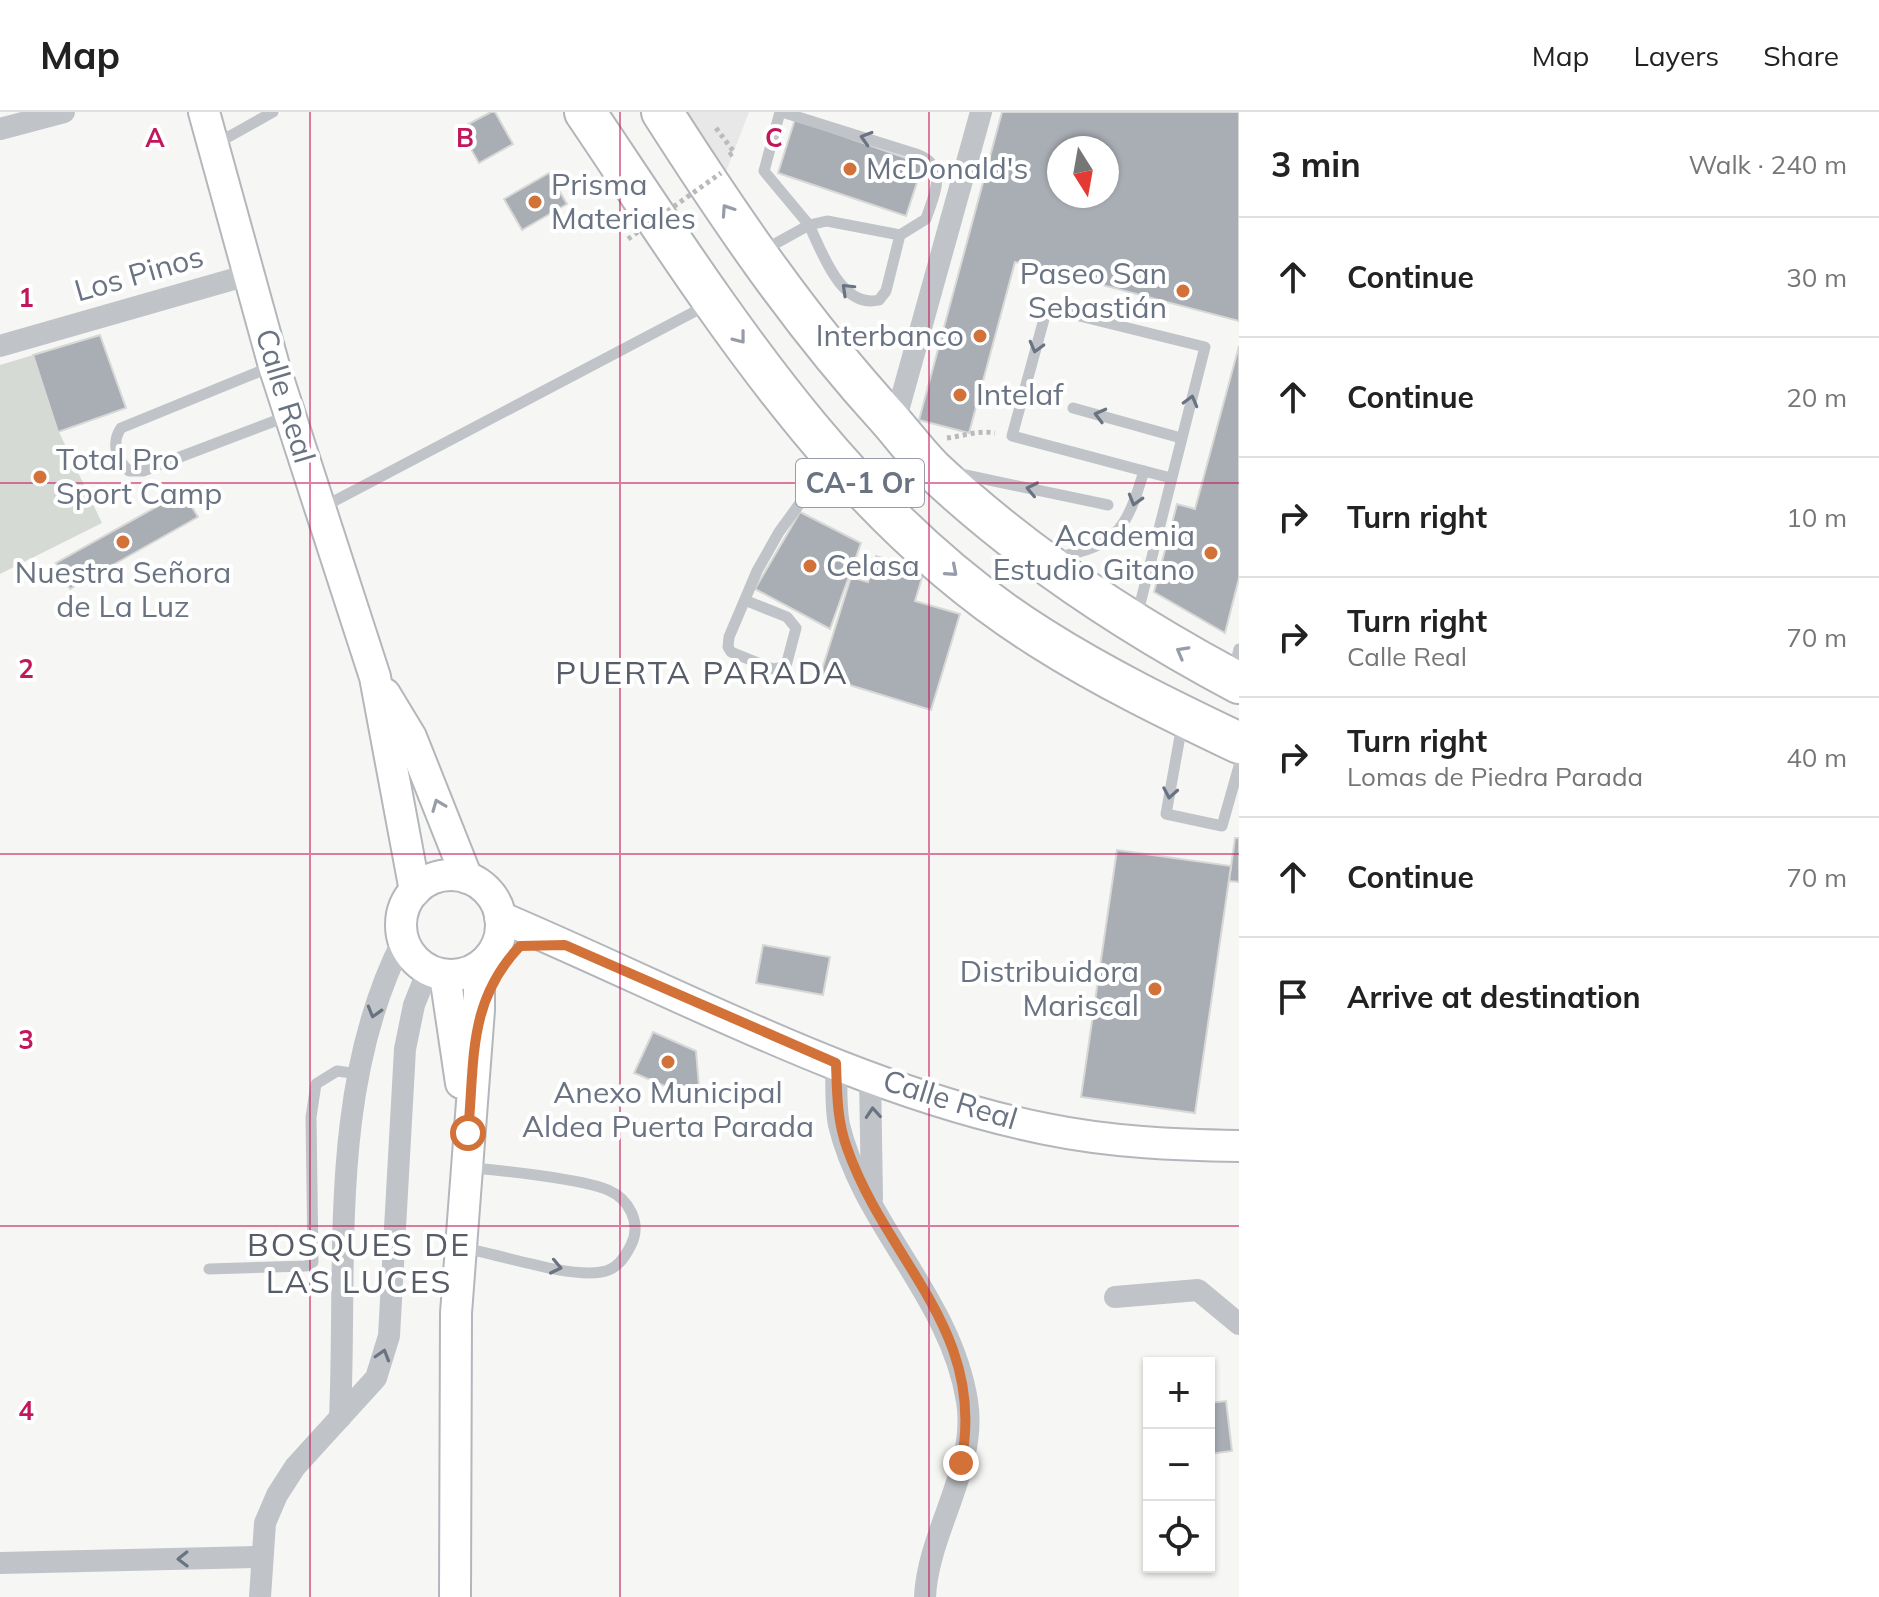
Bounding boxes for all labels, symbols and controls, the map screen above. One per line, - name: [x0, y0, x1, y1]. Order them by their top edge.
- text: Map: [40, 31, 120, 79]
- text: Map: [1532, 38, 1589, 73]
- text: Layers: [1633, 38, 1719, 73]
- text: Share: [1763, 38, 1839, 73]
- text: A: [145, 121, 165, 154]
- text: B: [456, 121, 474, 154]
- text: C: [765, 121, 783, 154]
- one-way arrow: [860, 131, 874, 147]
- north arrow: [1047, 136, 1119, 208]
- text: 3 min: [1271, 143, 1361, 186]
- text: Walk · 240 m: [1688, 148, 1847, 181]
- place label: McDonald's: [866, 149, 1028, 187]
- marker: McDonald's: [841, 160, 859, 178]
- place label: Prisma Materiales: [551, 165, 696, 237]
- marker: Prisma Materiales: [526, 193, 544, 211]
- one-way arrow: [722, 204, 737, 218]
- street label: Los Pinos: [70, 237, 208, 310]
- place label: Paseo San Sebastián: [1020, 254, 1167, 326]
- icon: ahead: [1271, 255, 1315, 299]
- text: Continue: [1347, 258, 1474, 296]
- text: 30 m: [1786, 261, 1847, 294]
- text: 1: [18, 281, 34, 314]
- marker: Paseo San Sebastián: [1174, 282, 1192, 300]
- one-way arrow: [842, 283, 856, 298]
- place label: Interbanco: [816, 316, 964, 354]
- street label: Calle Real: [248, 324, 324, 467]
- marker: Interbanco: [971, 327, 989, 345]
- one-way arrow: [730, 329, 744, 344]
- one-way arrow: [1029, 339, 1045, 353]
- place label: Intelaf: [976, 375, 1064, 413]
- icon: ahead: [1271, 375, 1315, 419]
- text: Continue: [1347, 378, 1474, 416]
- text: 20 m: [1786, 381, 1847, 414]
- marker: Intelaf: [951, 386, 969, 404]
- one-way arrow: [1181, 395, 1198, 409]
- one-way arrow: [1094, 408, 1108, 425]
- place label: Total Pro Sport Camp: [56, 440, 222, 512]
- road number: CA-1 Or: [796, 459, 924, 507]
- marker: Total Pro Sport Camp: [31, 468, 49, 486]
- one-way arrow: [1026, 481, 1039, 498]
- one-way arrow: [1128, 492, 1144, 506]
- icon: right: [1271, 495, 1315, 539]
- text: Turn right: [1347, 498, 1487, 536]
- text: 10 m: [1786, 501, 1847, 534]
- place label: Academia Estudio Gitano: [993, 516, 1195, 588]
- marker: Nuestra Señora de La Luz: [114, 533, 132, 551]
- marker: Academia Estudio Gitano: [1202, 544, 1220, 562]
- place label: Celasa: [826, 546, 920, 584]
- place label: Nuestra Señora de La Luz: [15, 553, 231, 625]
- marker: Celasa: [801, 557, 819, 575]
- one-way arrow: [942, 561, 957, 576]
- text: Turn right: [1347, 602, 1487, 640]
- icon: right: [1271, 615, 1315, 659]
- text: 70 m: [1786, 621, 1847, 654]
- text: Calle Real: [1347, 640, 1467, 673]
- one-way arrow: [1177, 646, 1191, 662]
- text: 2: [18, 652, 34, 685]
- district label: PUERTA PARADA: [555, 652, 849, 692]
- text: Turn right: [1347, 722, 1487, 760]
- icon: right: [1271, 735, 1315, 779]
- text: 40 m: [1786, 741, 1847, 774]
- text: Lomas de Piedra Parada: [1347, 760, 1643, 793]
- one-way arrow: [1162, 786, 1179, 800]
- one-way arrow: [431, 799, 448, 813]
- icon: ahead: [1271, 855, 1315, 899]
- text: Continue: [1347, 858, 1474, 896]
- text: 70 m: [1786, 861, 1847, 894]
- place label: Distribuidora Mariscal: [960, 952, 1139, 1024]
- icon: arrive: [1271, 975, 1315, 1019]
- text: Arrive at destination: [1347, 978, 1641, 1016]
- marker: Distribuidora Mariscal: [1146, 980, 1164, 998]
- one-way arrow: [367, 1005, 383, 1019]
- text: 3: [18, 1023, 34, 1056]
- marker: Anexo Municipal Aldea Puerta Parada: [659, 1053, 677, 1071]
- street label: Calle Real: [879, 1061, 1022, 1137]
- place label: Anexo Municipal Aldea Puerta Parada: [522, 1073, 814, 1145]
- one-way arrow: [864, 1106, 881, 1119]
- route start: [450, 1115, 486, 1151]
- district label: BOSQUES DE LAS LUCES: [247, 1224, 471, 1301]
- one-way arrow: [549, 1258, 563, 1275]
- one-way arrow: [374, 1349, 390, 1363]
- map controls: [1143, 1357, 1215, 1573]
- button: +: [1143, 1357, 1215, 1429]
- text: 4: [18, 1394, 34, 1427]
- button: −: [1143, 1429, 1215, 1501]
- route end: [943, 1445, 979, 1481]
- button: locate: [1143, 1501, 1215, 1573]
- one-way arrow: [176, 1550, 189, 1568]

